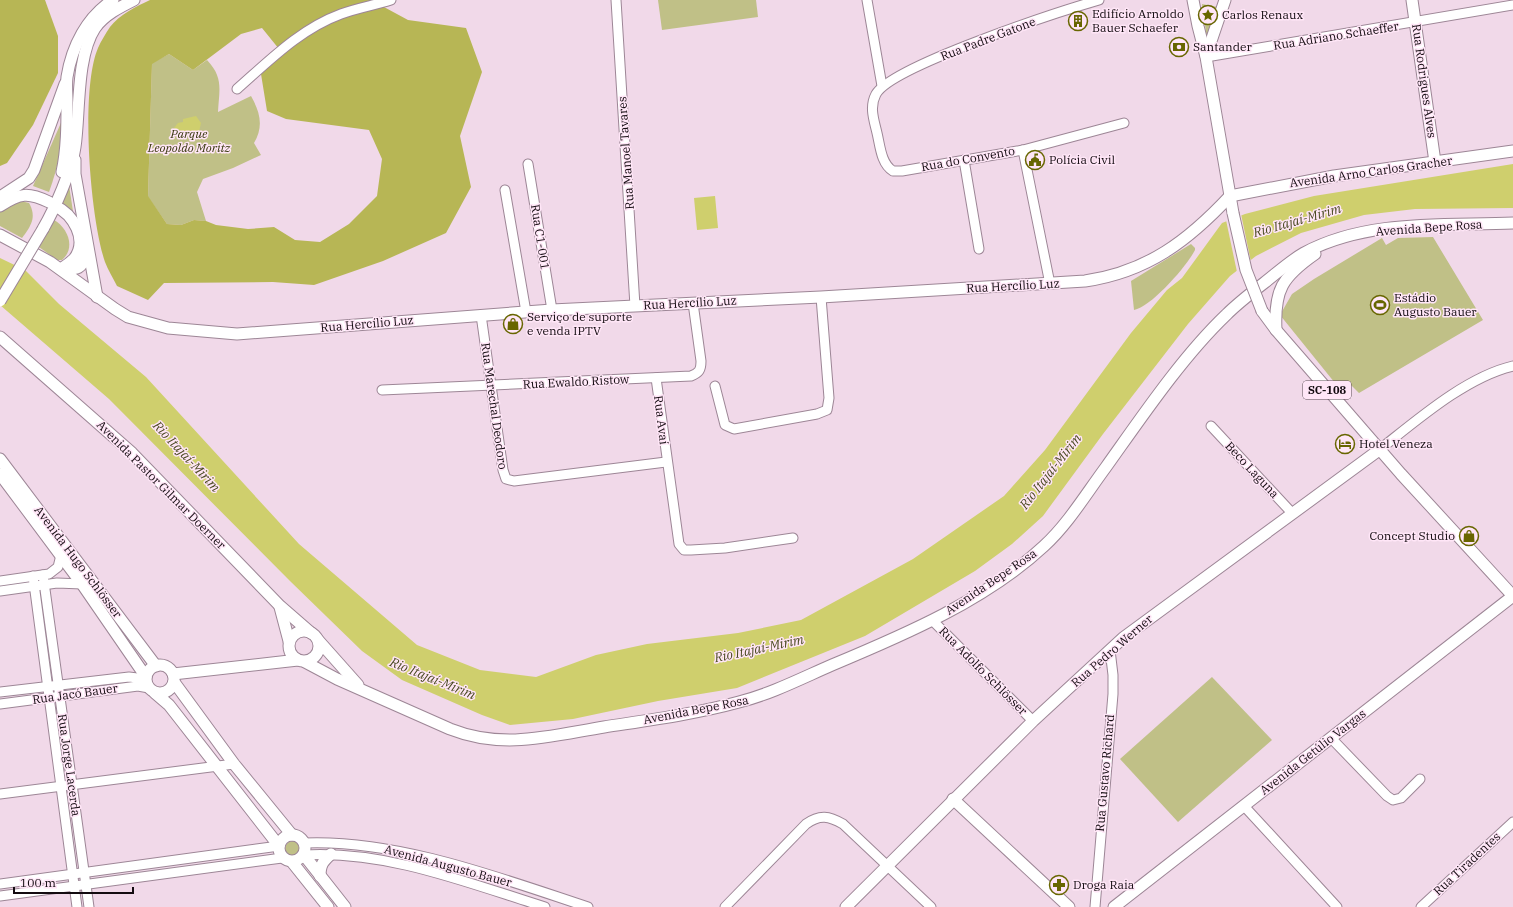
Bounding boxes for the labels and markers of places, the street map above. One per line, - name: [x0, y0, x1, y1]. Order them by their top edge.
- place icon: Carlos Renaux: [1197, 4, 1219, 26]
- place label: Edifício Arnoldo Bauer Schaefer: [1092, 6, 1184, 35]
- place label: Carlos Renaux: [1222, 7, 1303, 22]
- building icon: Edifício Arnoldo Bauer Schaefer: [1067, 10, 1089, 32]
- bank icon: Santander: [1168, 36, 1190, 58]
- place label: Santander: [1193, 39, 1252, 54]
- public building icon: Polícia Civil: [1024, 149, 1046, 171]
- place label: Polícia Civil: [1049, 152, 1115, 167]
- place label: Estádio Augusto Bauer: [1394, 290, 1477, 319]
- sports icon: Estádio Augusto Bauer: [1369, 294, 1391, 316]
- place label: Serviço de suporte e venda IPTV: [527, 309, 632, 338]
- shop icon: Serviço de suporte e venda IPTV: [502, 313, 524, 335]
- hotel icon: Hotel Veneza: [1334, 433, 1356, 455]
- place label: Hotel Veneza: [1359, 436, 1433, 451]
- shop icon: Concept Studio: [1458, 525, 1480, 547]
- place label: Concept Studio: [1369, 528, 1455, 543]
- pharmacy icon: Droga Raia: [1048, 874, 1070, 896]
- place label: Droga Raia: [1073, 877, 1135, 892]

